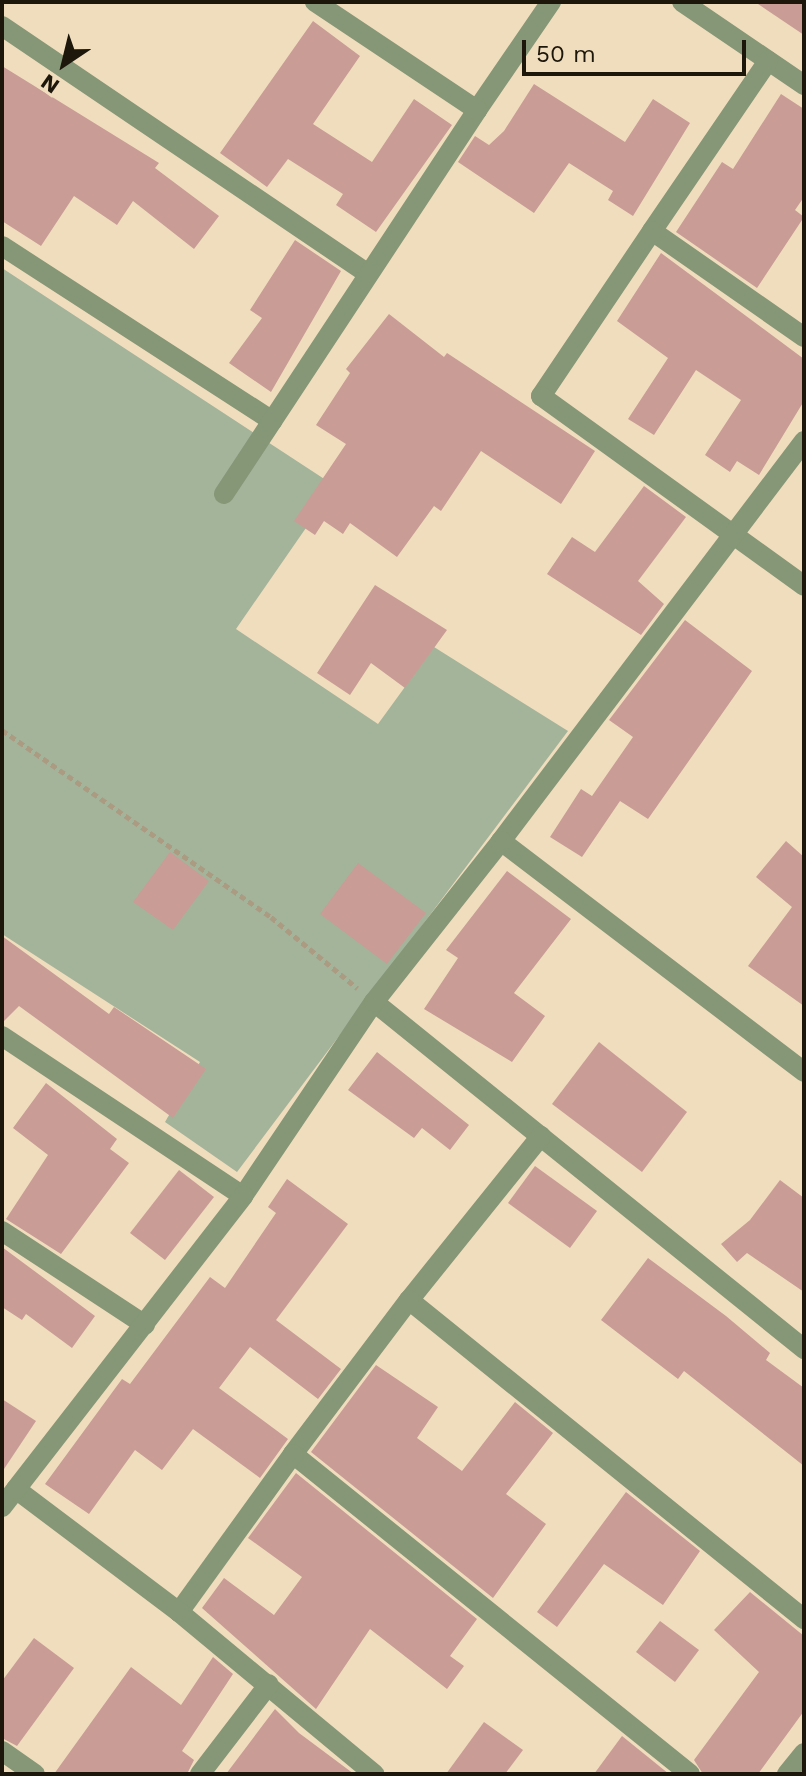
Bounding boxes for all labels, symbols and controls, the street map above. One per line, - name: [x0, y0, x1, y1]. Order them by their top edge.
- north arrow: [24, 24, 104, 104]
- scale bar: [526, 24, 750, 74]
- text: 50 m: [536, 40, 596, 68]
- text: N: [36, 69, 64, 99]

